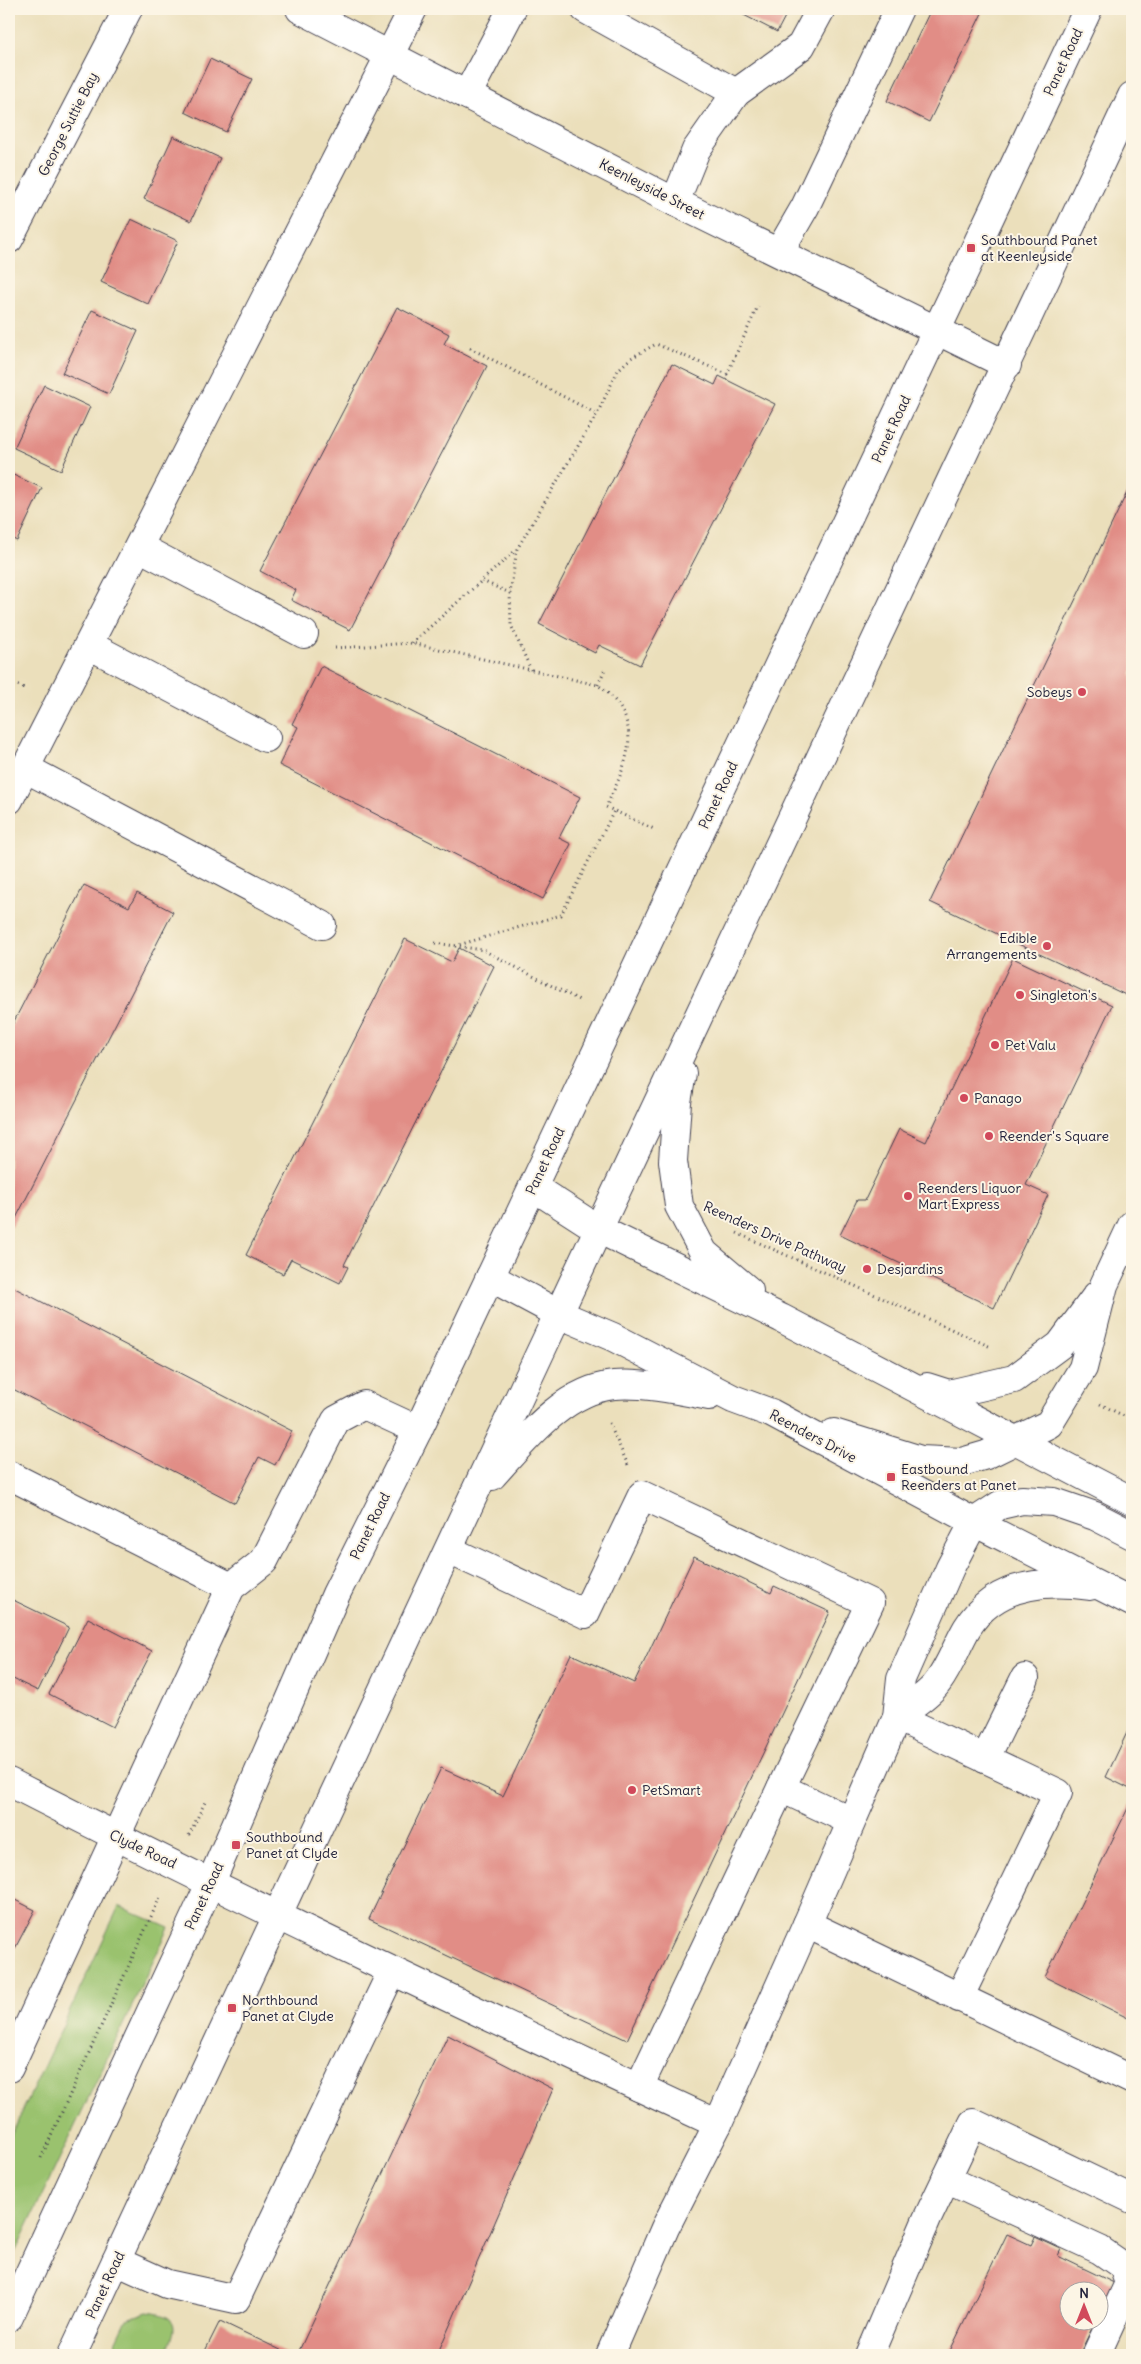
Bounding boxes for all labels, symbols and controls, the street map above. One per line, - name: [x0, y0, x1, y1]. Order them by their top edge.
- street label: Panet Road: [1040, 25, 1086, 99]
- street label: George Suttie Bay: [34, 69, 102, 179]
- street label: Keenleyside Street: [596, 155, 708, 223]
- place label: Southbound Panet at Keenleyside: [981, 231, 1098, 265]
- marker: Southbound Panet at Keenleyside: [965, 242, 977, 254]
- street label: Panet Road: [868, 392, 914, 466]
- place label: Sobeys: [1027, 683, 1072, 701]
- marker: Sobeys: [1076, 686, 1088, 698]
- street label: Panet Road: [695, 758, 741, 832]
- place label: Edible Arrangements: [946, 929, 1037, 963]
- marker: Edible Arrangements: [1041, 940, 1053, 952]
- place label: Singleton's: [1030, 986, 1097, 1004]
- marker: Singleton's: [1014, 989, 1026, 1001]
- place label: Pet Valu: [1005, 1036, 1056, 1054]
- marker: Pet Valu: [989, 1039, 1001, 1051]
- place label: Panago: [974, 1089, 1022, 1107]
- marker: Panago: [958, 1092, 970, 1104]
- street label: Panet Road: [522, 1124, 568, 1198]
- place label: Reender's Square: [999, 1127, 1109, 1145]
- marker: Reender's Square: [983, 1130, 995, 1142]
- place label: Reenders Liquor Mart Express: [918, 1179, 1021, 1213]
- marker: Reenders Liquor Mart Express: [902, 1190, 914, 1202]
- street label: Reenders Drive Pathway: [701, 1197, 849, 1277]
- place label: Desjardins: [877, 1260, 943, 1278]
- marker: Desjardins: [861, 1263, 873, 1275]
- street label: Reenders Drive: [766, 1406, 860, 1466]
- place label: Eastbound Reenders at Panet: [901, 1460, 1017, 1494]
- marker: Eastbound Reenders at Panet: [885, 1471, 897, 1483]
- street label: Panet Road: [346, 1489, 394, 1563]
- place label: PetSmart: [642, 1781, 701, 1799]
- marker: PetSmart: [626, 1784, 638, 1796]
- street label: Clyde Road: [106, 1826, 180, 1872]
- place label: Southbound Panet at Clyde: [246, 1828, 338, 1862]
- marker: Southbound Panet at Clyde: [230, 1839, 242, 1851]
- street label: Panet Road: [181, 1859, 227, 1933]
- place label: Northbound Panet at Clyde: [242, 1991, 334, 2025]
- marker: Northbound Panet at Clyde: [226, 2002, 238, 2014]
- street label: Panet Road: [82, 2248, 128, 2322]
- north arrow: [1058, 2282, 1108, 2332]
- text: N: [1079, 2284, 1089, 2302]

